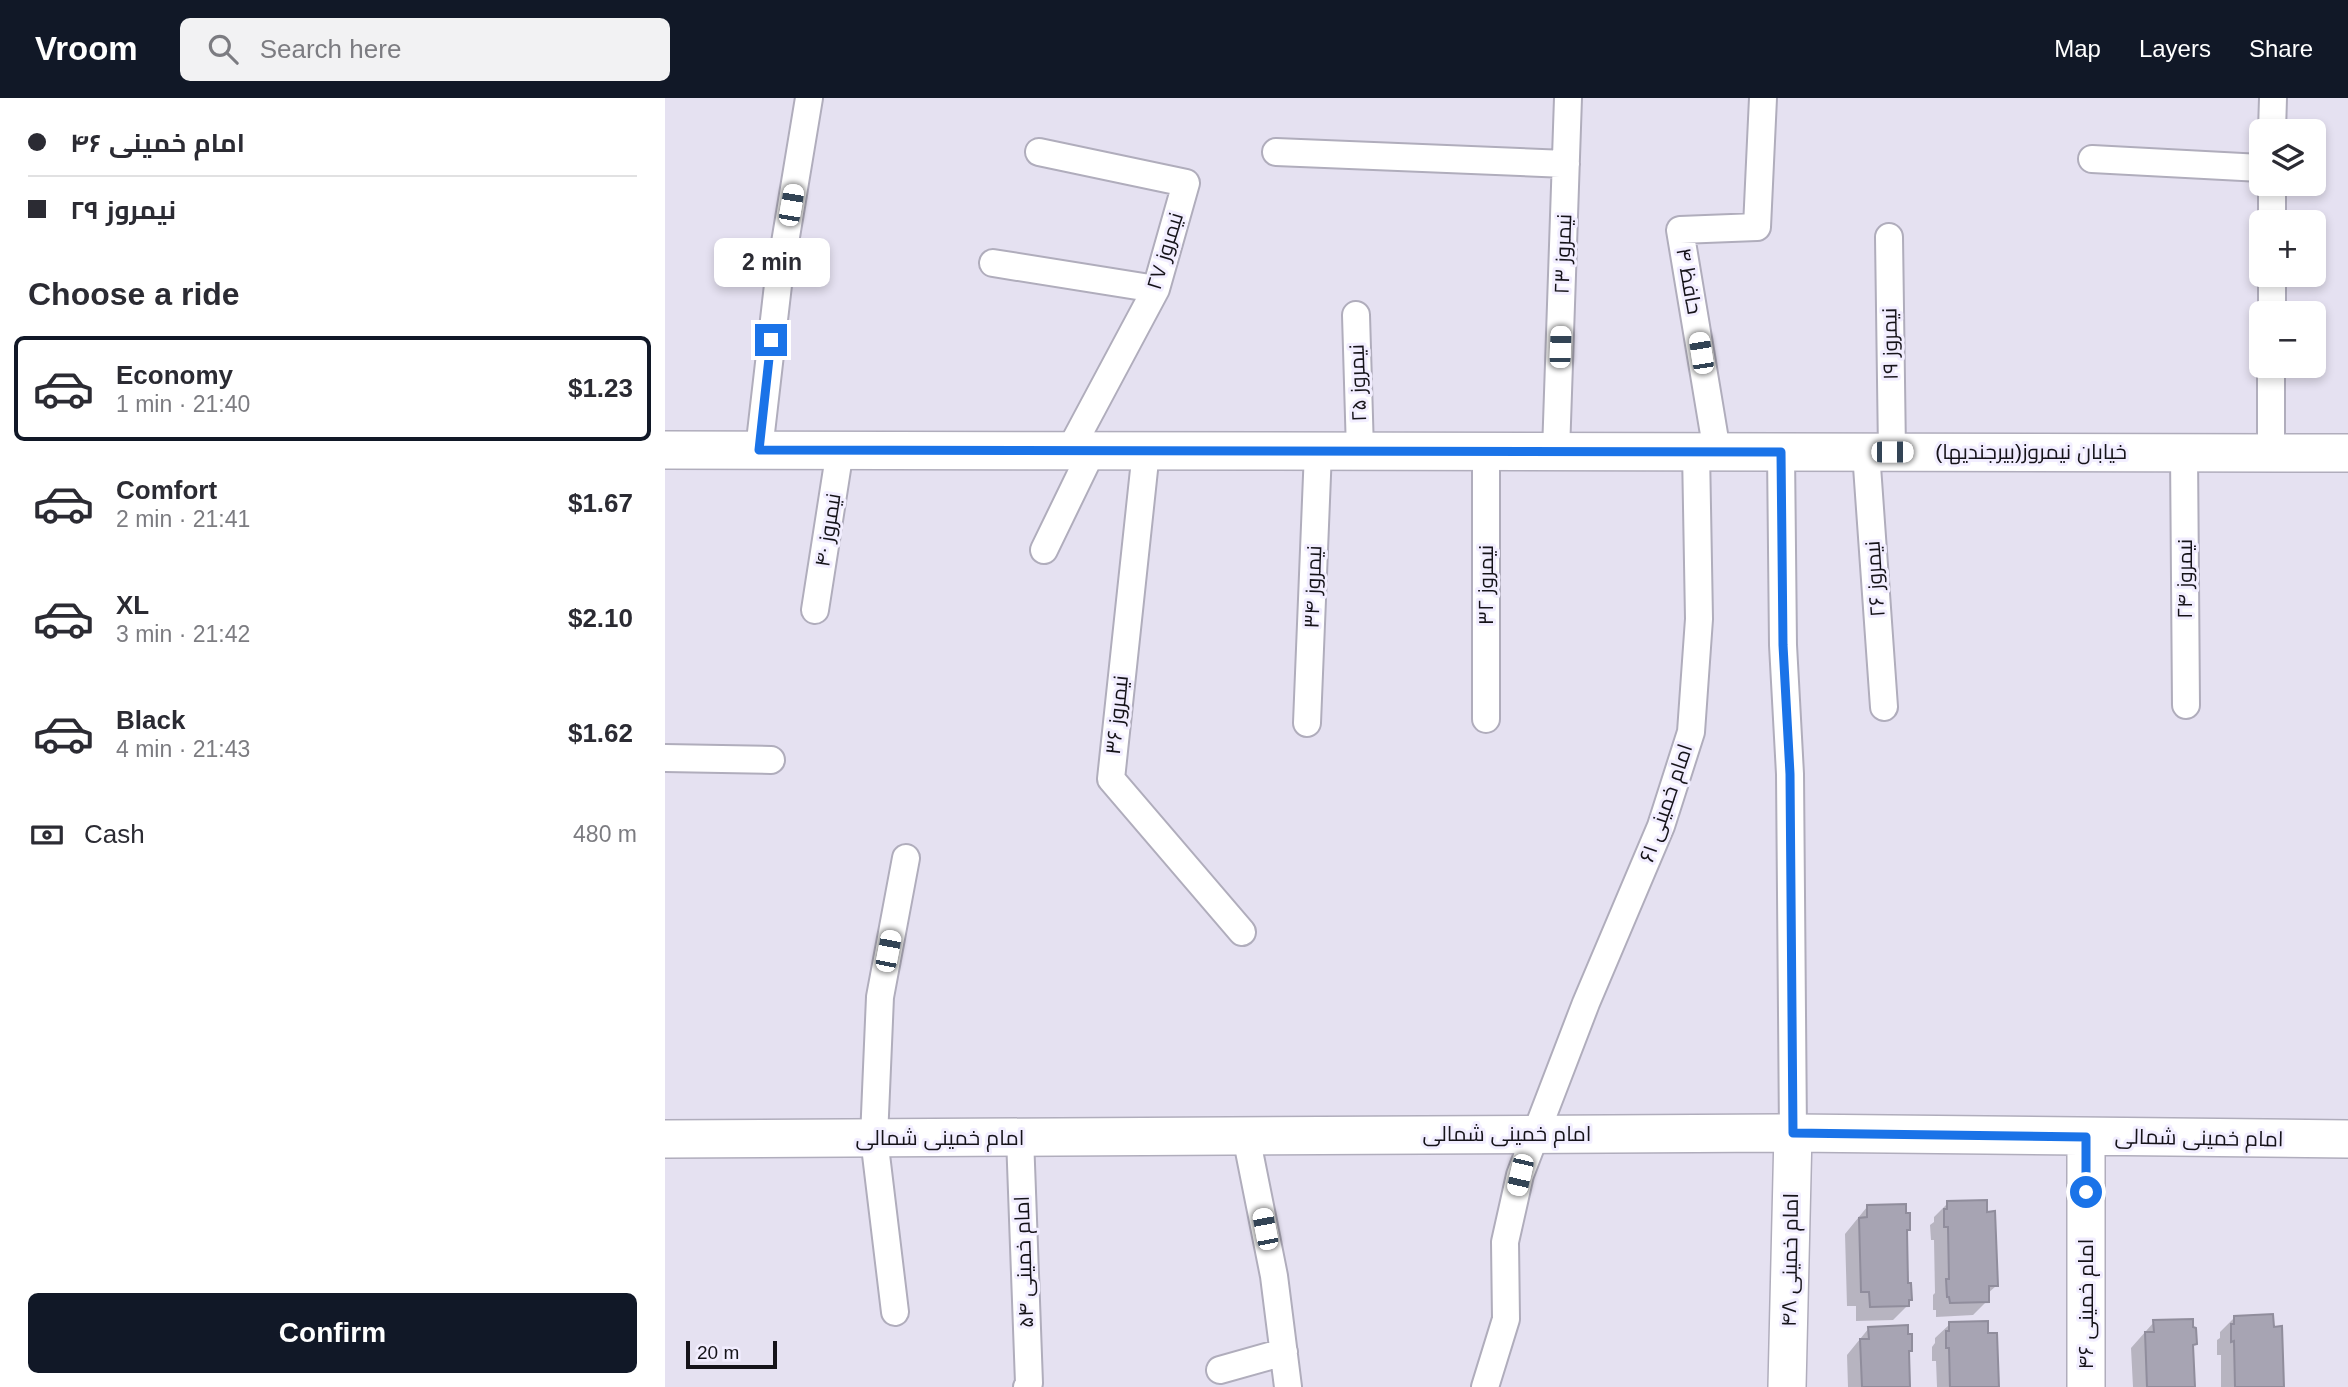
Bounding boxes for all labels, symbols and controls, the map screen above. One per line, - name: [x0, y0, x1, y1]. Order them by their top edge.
- search box: [180, 18, 670, 81]
- text: Vroom: [35, 30, 138, 67]
- icon: search: [204, 30, 242, 68]
- text: Search here: [260, 34, 401, 64]
- text: Map: [2054, 35, 2101, 62]
- text: Layers: [2139, 35, 2211, 62]
- text: Share: [2249, 35, 2313, 62]
- map controls: [2249, 119, 2326, 378]
- button: layers: [2249, 119, 2326, 196]
- text: امام خمینی ۴۶: [70, 128, 245, 158]
- car: [778, 182, 805, 228]
- text: نیمروز ۲۹: [70, 195, 176, 225]
- street label: نیمروز ۲۷: [1142, 210, 1188, 292]
- button: +: [2249, 210, 2326, 287]
- street label: نیمروز ۲۳: [1550, 213, 1576, 295]
- callout: 2 min: [713, 238, 829, 288]
- street label: حافظ ۴: [1672, 246, 1707, 316]
- text: 2 min: [742, 249, 802, 275]
- text: Choose a ride: [28, 276, 240, 312]
- button: −: [2249, 301, 2326, 378]
- street label: نیمروز ۱۹: [1877, 308, 1903, 380]
- route end: [755, 324, 787, 356]
- car: [1549, 326, 1572, 368]
- car: [1688, 331, 1715, 375]
- street label: نیمروز ۲۵: [1345, 344, 1371, 422]
- icon: car: [32, 357, 95, 420]
- text: Economy: [116, 360, 233, 390]
- text: $1.23: [568, 373, 633, 403]
- text: 1 min · 21:40: [116, 391, 250, 417]
- street label: خیابان نیمروز(بیرجندیها): [1935, 440, 2127, 465]
- car: [1872, 442, 1914, 463]
- icon: car: [32, 472, 95, 535]
- text: Comfort: [116, 475, 217, 505]
- text: $1.67: [568, 488, 633, 518]
- street label: نیمروز ۴۰: [810, 491, 846, 569]
- text: 2 min · 21:41: [116, 506, 250, 532]
- street label: نیمروز ۲۴: [2173, 539, 2197, 619]
- street label: نیمروز ۲۶: [1860, 540, 1890, 618]
- street label: نیمروز ۳۴: [1300, 545, 1326, 629]
- street label: نیمروز ۳۲: [1474, 545, 1498, 625]
- icon: car: [32, 587, 95, 650]
- text: XL: [116, 590, 149, 620]
- text: $2.10: [568, 603, 633, 633]
- text: 3 min · 21:42: [116, 621, 250, 647]
- street label: نیمروز ۳۶: [1101, 674, 1133, 756]
- icon: car: [32, 702, 95, 765]
- text: Black: [116, 705, 185, 735]
- text: $1.62: [568, 718, 633, 748]
- text: 4 min · 21:43: [116, 736, 250, 762]
- street label: امام خمینی ۶۱: [1635, 741, 1699, 866]
- icon: cash: [28, 816, 66, 854]
- text: Cash: [84, 819, 145, 849]
- text: 480 m: [573, 821, 637, 847]
- car: [874, 928, 903, 974]
- street label: امام خمینی شمالی: [1423, 1122, 1591, 1148]
- street label: امام خمینی شمالی: [2114, 1125, 2284, 1153]
- street label: امام خمینی شمالی: [856, 1126, 1024, 1152]
- car: [1506, 1152, 1535, 1198]
- route start: [2070, 1176, 2102, 1208]
- street label: امام خمینی ۴۸: [1777, 1193, 1805, 1327]
- street label: امام خمینی ۵۴: [1010, 1195, 1040, 1329]
- car: [1251, 1206, 1280, 1252]
- street label: امام خمینی ۴۶: [2074, 1239, 2100, 1369]
- button: Confirm: [28, 1293, 637, 1373]
- scale bar: [686, 1338, 777, 1370]
- text: 20 m: [697, 1342, 739, 1363]

